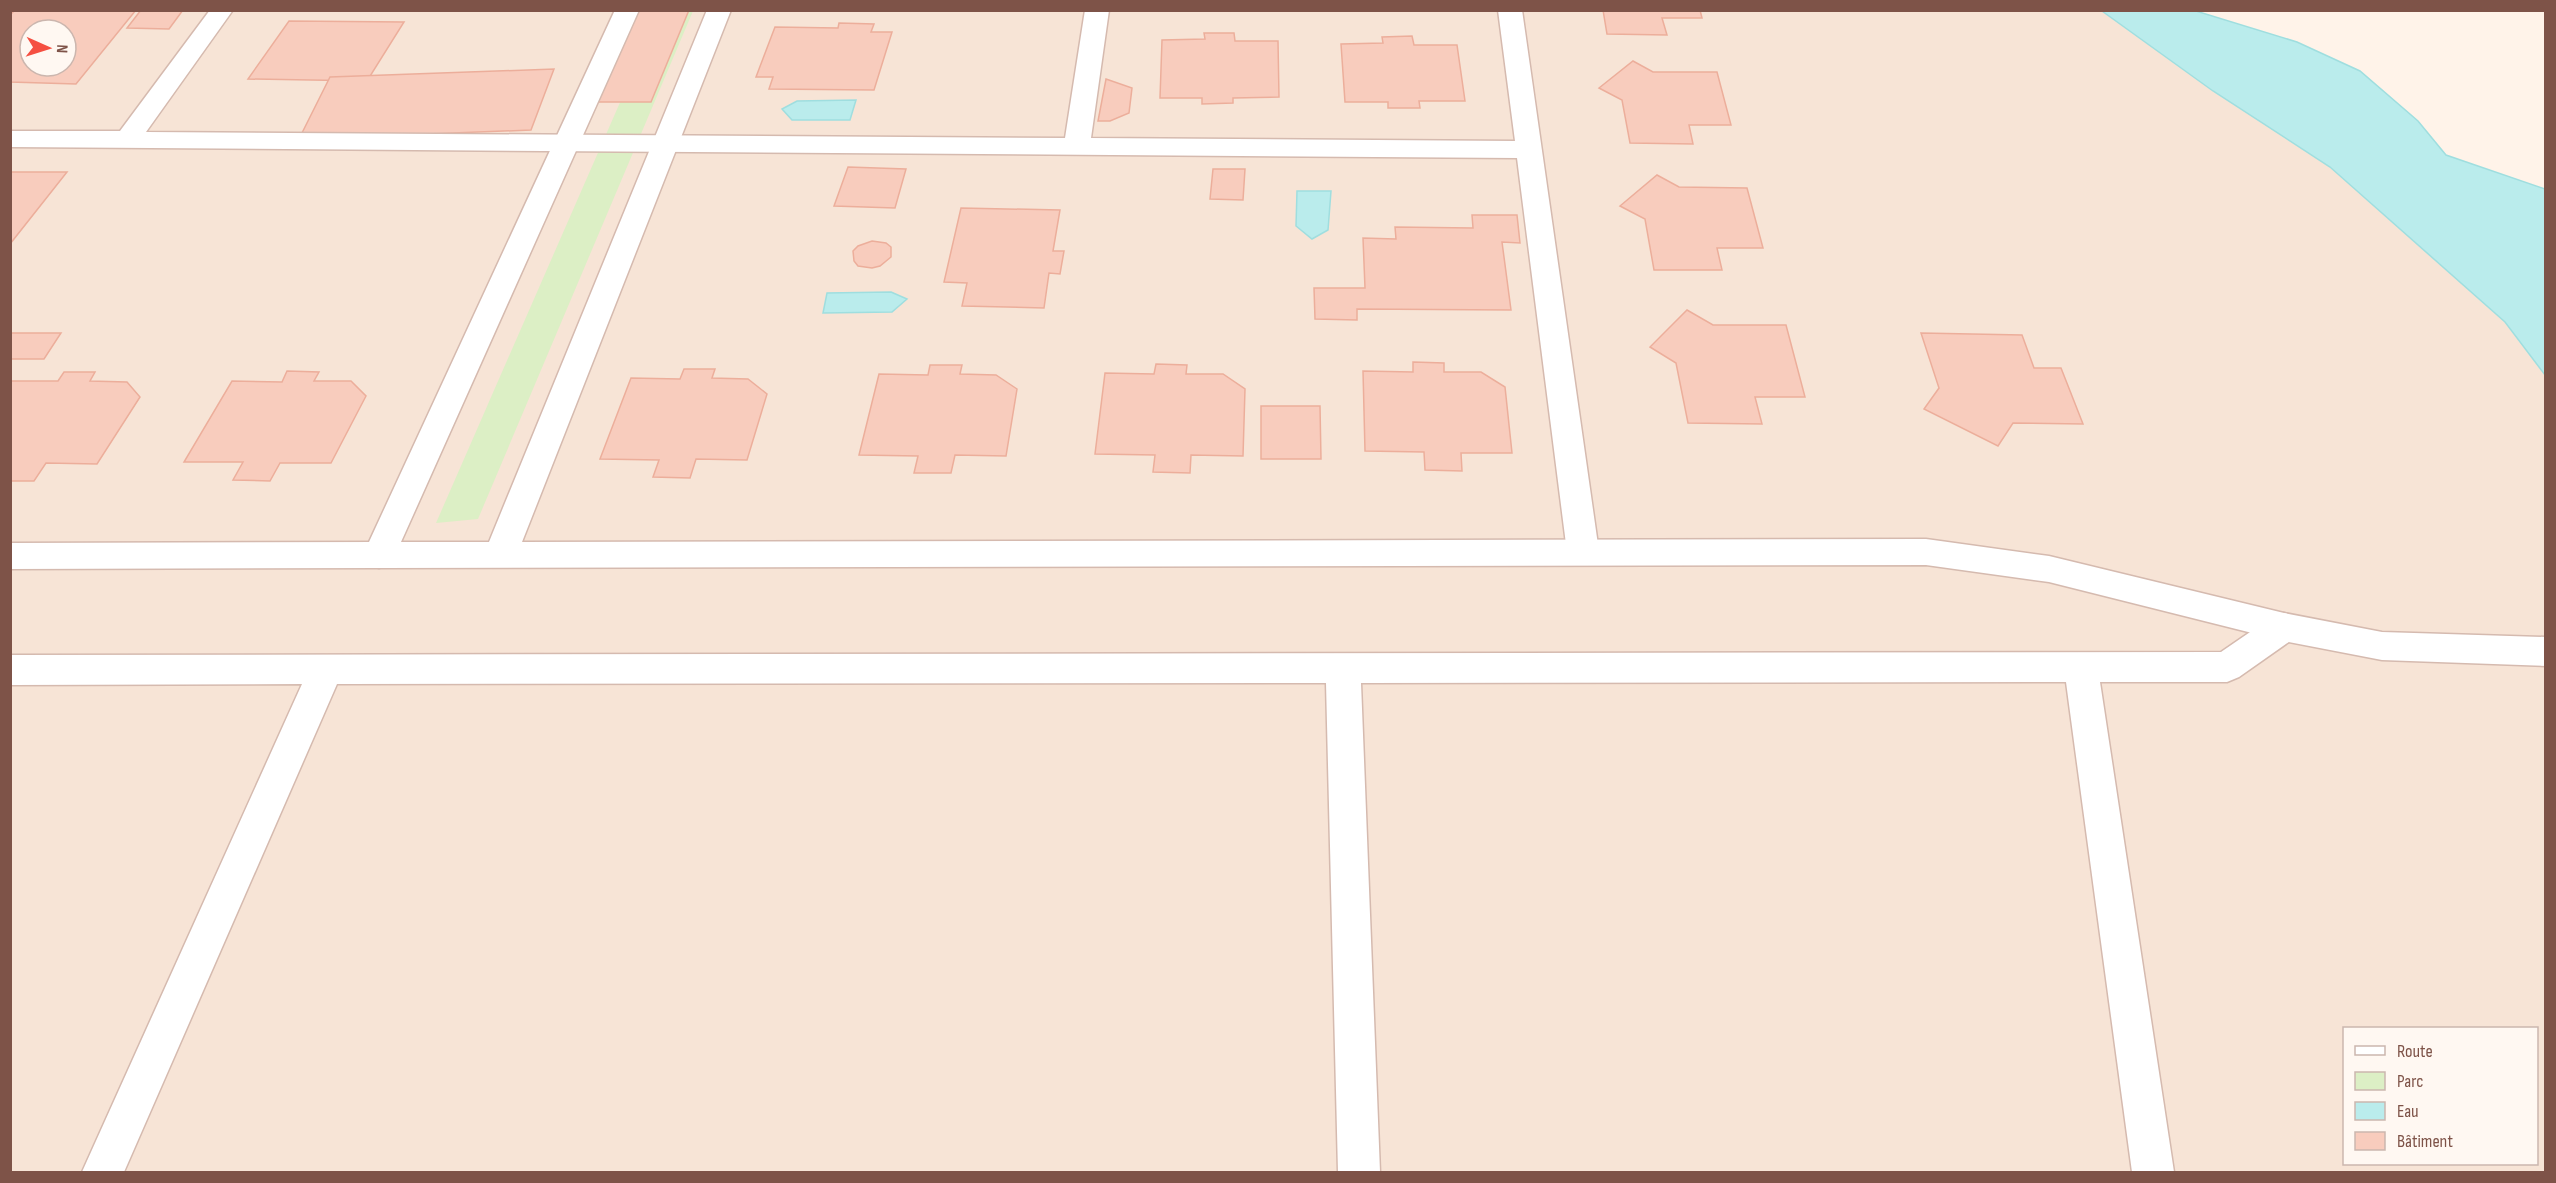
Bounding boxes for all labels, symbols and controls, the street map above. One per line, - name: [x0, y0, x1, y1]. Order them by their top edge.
- north arrow: [18, 18, 78, 78]
- text: N: [52, 44, 71, 53]
- legend: [2343, 1027, 2538, 1165]
- text: Route: [2397, 1041, 2433, 1062]
- text: Parc: [2397, 1071, 2423, 1092]
- text: Eau: [2397, 1101, 2419, 1122]
- text: Bâtiment: [2397, 1131, 2453, 1152]

